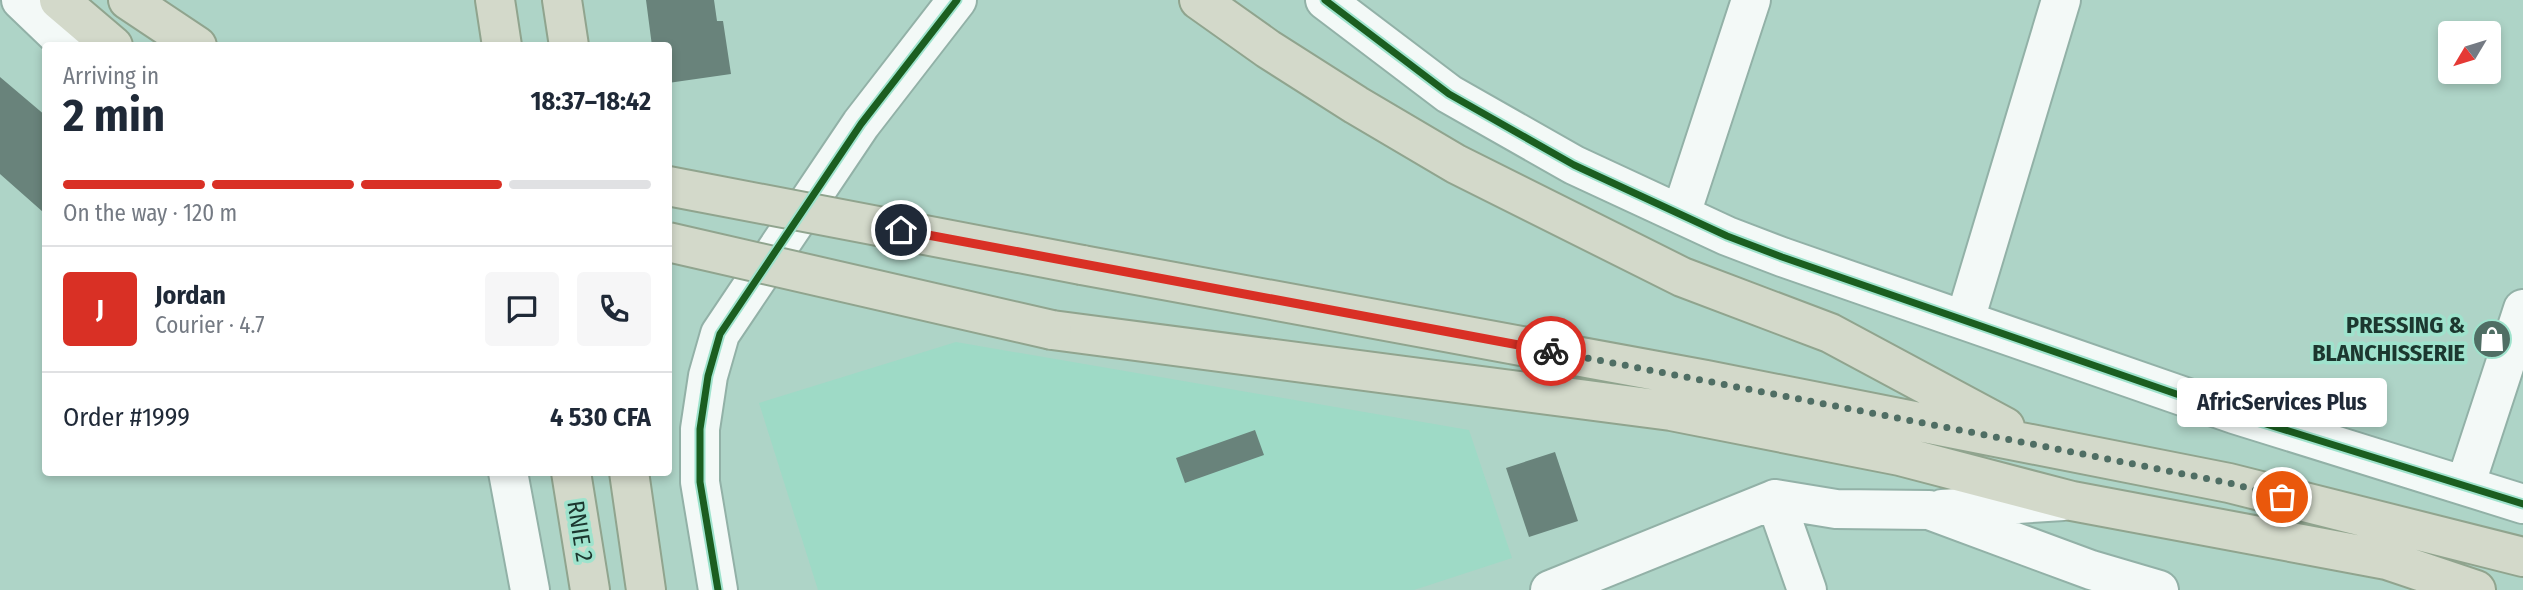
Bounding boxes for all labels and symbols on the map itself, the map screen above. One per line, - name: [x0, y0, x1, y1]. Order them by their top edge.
- north arrow: [2438, 21, 2501, 84]
- pin: [871, 200, 931, 260]
- place label: PRESSING & BLANCHISSERIE: [2312, 311, 2465, 367]
- courier: [1516, 316, 1586, 386]
- shop icon: PRESSING & BLANCHISSERIE: [2471, 318, 2513, 360]
- callout: AfricServices Plus: [2177, 378, 2387, 427]
- pin: [2252, 467, 2312, 527]
- street label: RNIE 2: [561, 498, 599, 564]

